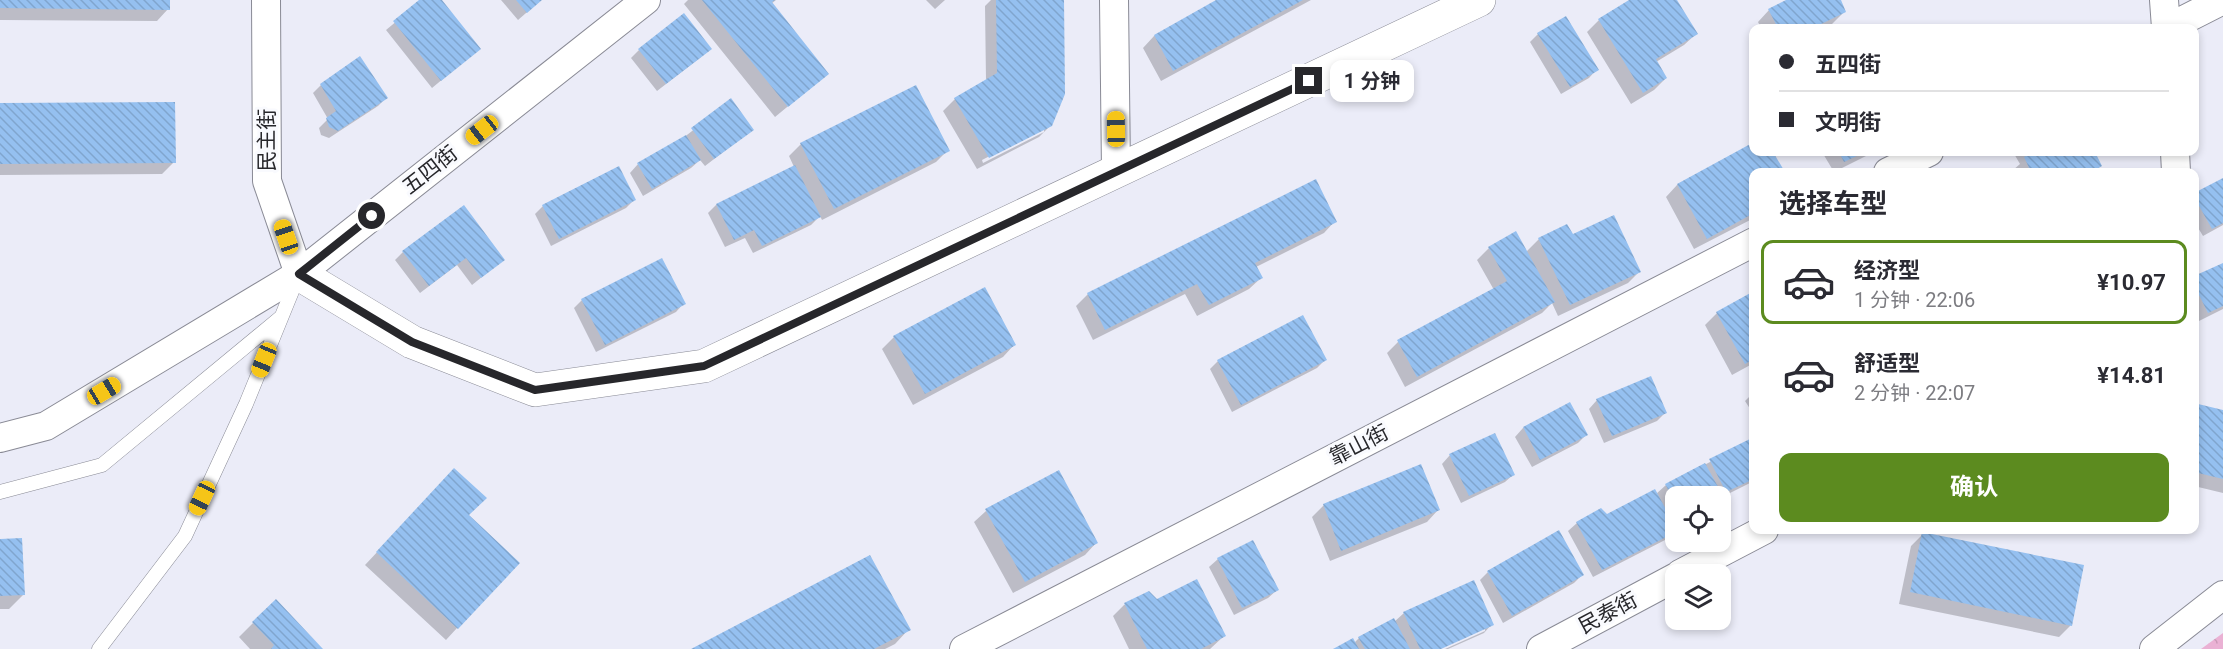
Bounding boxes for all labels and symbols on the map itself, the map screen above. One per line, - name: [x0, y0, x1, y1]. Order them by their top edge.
- callout: 1 分钟: [1330, 60, 1414, 102]
- route end: [1295, 67, 1322, 94]
- street label: 民主街: [255, 109, 279, 172]
- car: [1107, 111, 1125, 147]
- car: [462, 112, 502, 148]
- street label: 五四街: [398, 141, 462, 199]
- route start: [358, 202, 385, 229]
- car: [272, 217, 300, 257]
- car: [249, 340, 279, 380]
- car: [84, 374, 124, 408]
- street label: 靠山街: [1325, 420, 1393, 470]
- car: [186, 478, 218, 518]
- street label: 民泰街: [1575, 588, 1641, 638]

